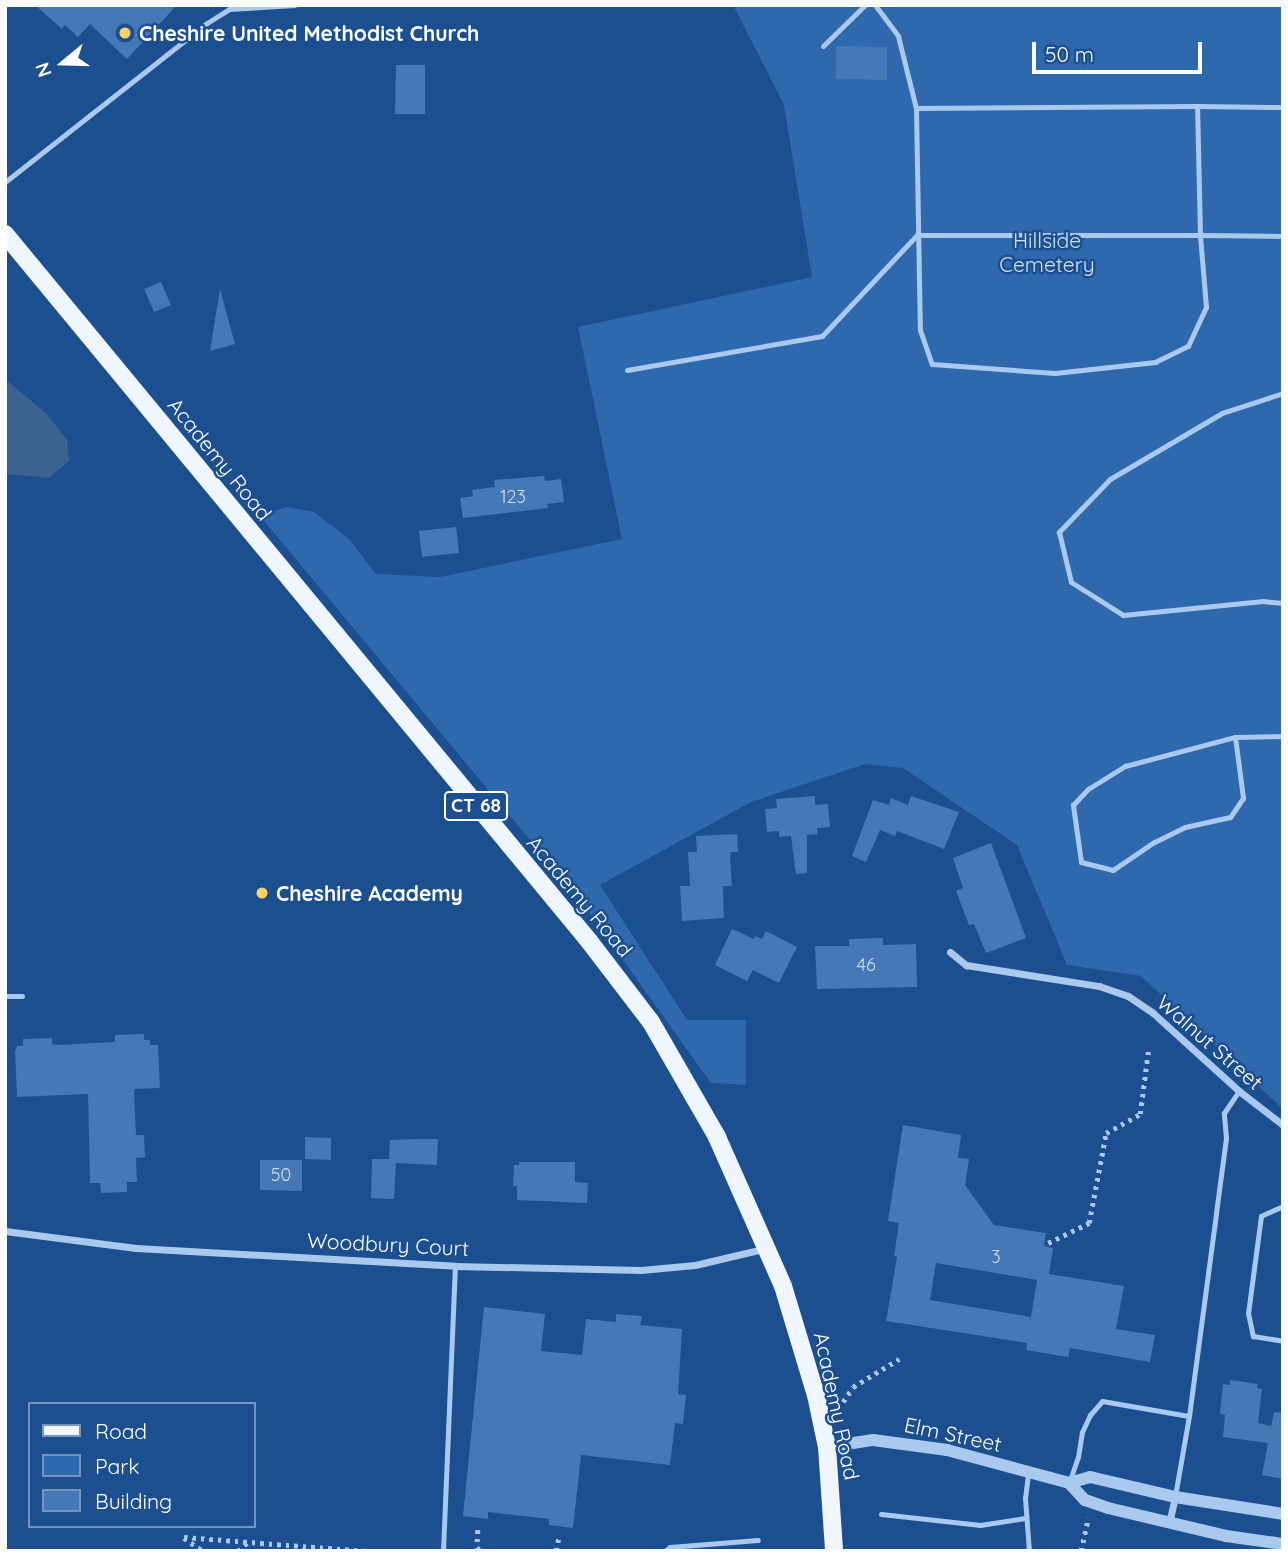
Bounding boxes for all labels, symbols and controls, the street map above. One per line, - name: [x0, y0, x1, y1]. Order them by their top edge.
- place label: Cheshire United Methodist Church: [139, 20, 479, 46]
- marker: Cheshire United Methodist Church: [117, 25, 133, 41]
- north arrow: [28, 28, 98, 98]
- scale bar: [1036, 28, 1206, 72]
- text: 50 m: [1045, 41, 1094, 67]
- text: N: [30, 59, 57, 80]
- park label: Hillside Cemetery: [999, 227, 1095, 277]
- street label: Academy Road: [163, 393, 277, 525]
- house number: 123: [500, 486, 526, 508]
- road number: CT 68: [443, 790, 509, 821]
- street label: Academy Road: [522, 830, 638, 962]
- place label: Cheshire Academy: [276, 880, 463, 906]
- marker: Cheshire Academy: [254, 885, 270, 901]
- house number: 46: [856, 954, 876, 976]
- street label: Walnut Street: [1152, 989, 1268, 1095]
- house number: 50: [271, 1164, 291, 1186]
- street label: Woodbury Court: [306, 1227, 470, 1261]
- house number: 3: [991, 1246, 1001, 1268]
- street label: Academy Road: [809, 1330, 865, 1482]
- legend: [28, 1402, 256, 1528]
- street label: Elm Street: [902, 1411, 1004, 1457]
- text: Road: [95, 1418, 147, 1444]
- text: Park: [95, 1453, 139, 1479]
- text: Building: [95, 1488, 172, 1514]

